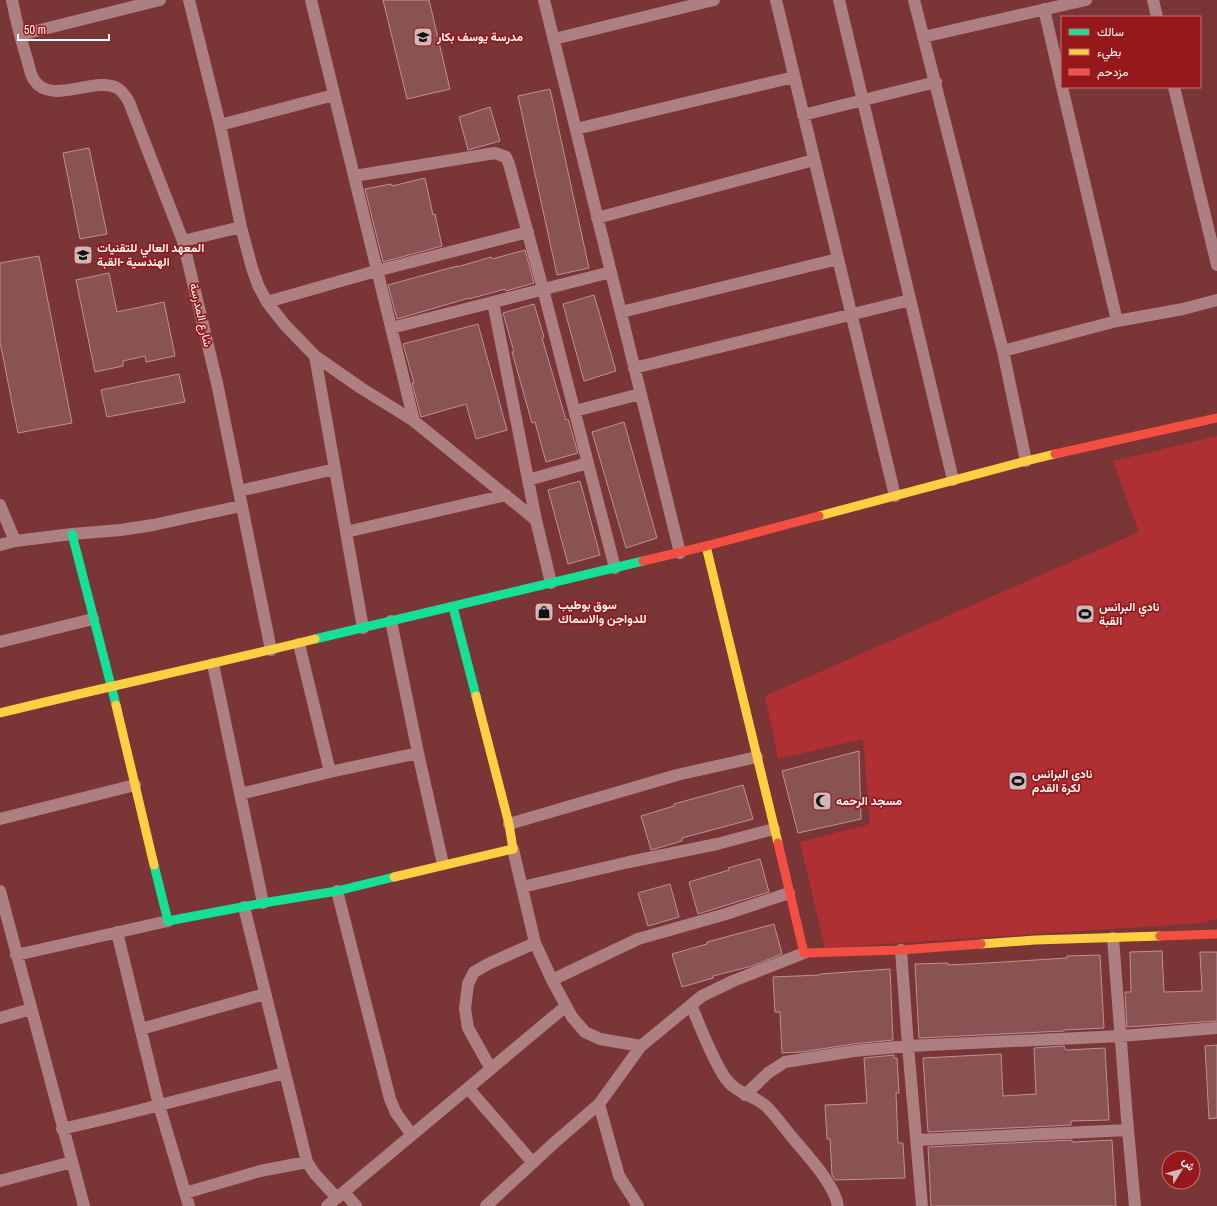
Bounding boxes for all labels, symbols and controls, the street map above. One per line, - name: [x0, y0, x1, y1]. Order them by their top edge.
- scale bar: [18, 16, 109, 42]
- legend: [1061, 16, 1201, 88]
- text: 50 m: [24, 22, 46, 38]
- text: سالك: [1097, 24, 1124, 40]
- school or university icon: مدرسة يوسف بكار: [412, 26, 434, 48]
- place label: مدرسة يوسف بكار: [436, 29, 524, 45]
- text: بطيء: [1097, 44, 1121, 62]
- text: مزدحم: [1097, 64, 1128, 80]
- place label: المعهد العالي للتقنيات الهندسية -القبة: [97, 240, 204, 270]
- school or university icon: المعهد العالي للتقنيات الهندسية -القبة: [72, 244, 94, 266]
- street label: شارع المدرسة: [185, 281, 216, 349]
- place label: سوق بوطيب للدواجن والاسماك: [558, 597, 647, 627]
- place label: نادي البرانس القبة: [1099, 599, 1160, 629]
- shop icon: سوق بوطيب للدواجن والاسماك: [533, 601, 555, 623]
- sports icon: نادي البرانس القبة: [1074, 603, 1096, 625]
- place label: نادي البرانس لكرة القدم: [1032, 766, 1093, 796]
- sports icon: نادي البرانس لكرة القدم: [1007, 770, 1029, 792]
- mosque icon: مسجد الرحمه: [811, 790, 833, 812]
- place label: مسجد الرحمه: [836, 793, 903, 809]
- north arrow: [1161, 1150, 1201, 1190]
- text: ش: [1179, 1154, 1199, 1173]

